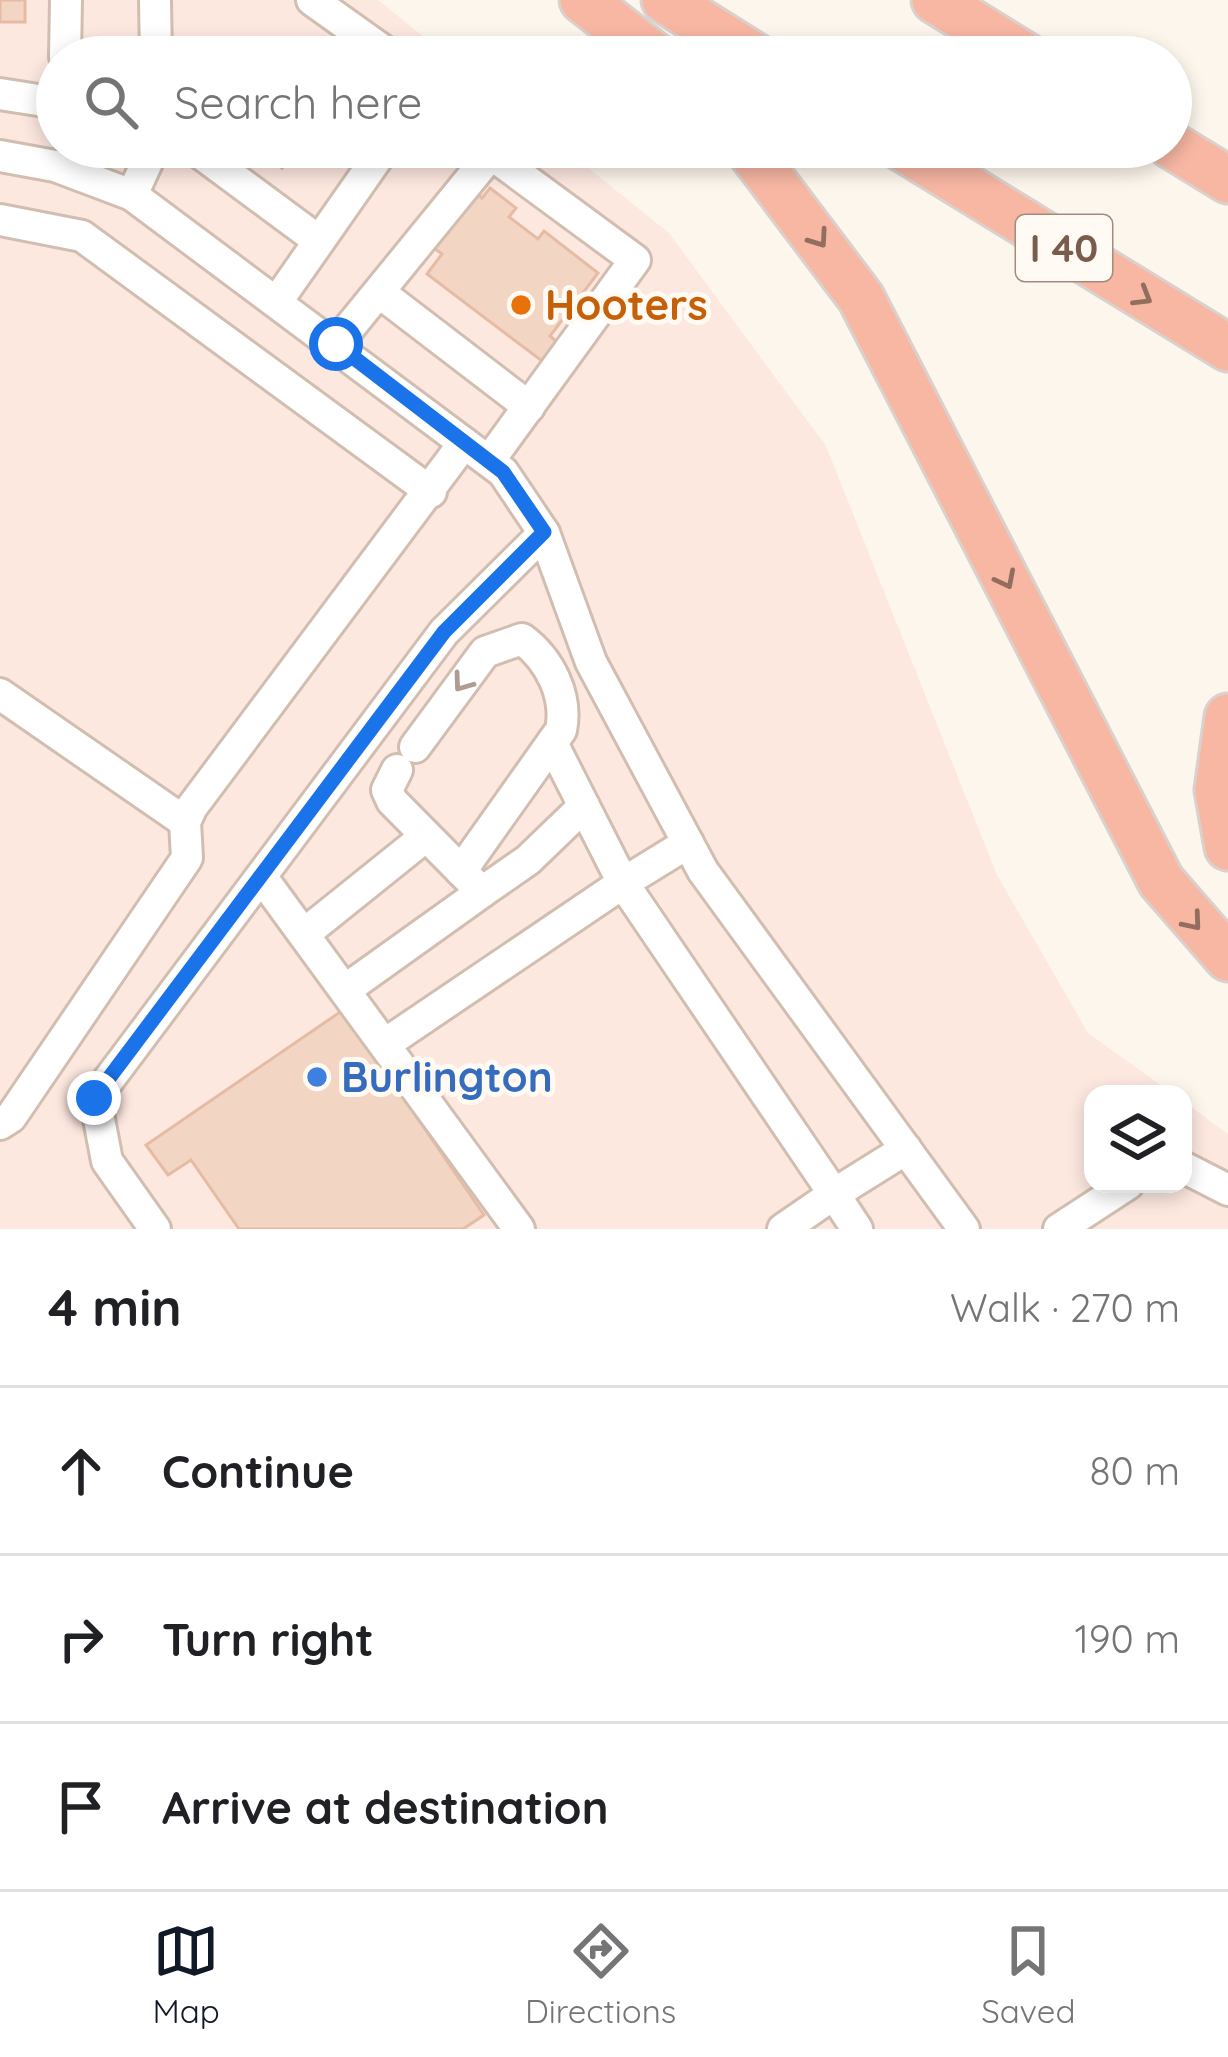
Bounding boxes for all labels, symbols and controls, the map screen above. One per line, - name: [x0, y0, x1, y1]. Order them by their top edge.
- search box: [36, 36, 1192, 168]
- icon: search: [78, 69, 144, 135]
- text: Search here: [174, 74, 422, 130]
- road number: I 40: [1016, 215, 1112, 281]
- one-way arrow: [805, 226, 827, 248]
- place label: Hooters: [545, 278, 708, 331]
- one-way arrow: [1130, 283, 1152, 305]
- marker: Hooters: [508, 292, 534, 318]
- route start: [309, 317, 363, 371]
- one-way arrow: [992, 568, 1015, 590]
- one-way arrow: [454, 670, 476, 691]
- one-way arrow: [1179, 908, 1201, 930]
- place label: Burlington: [341, 1050, 553, 1103]
- marker: Burlington: [304, 1064, 330, 1090]
- route end: [67, 1071, 121, 1125]
- map controls: [1084, 1085, 1192, 1193]
- button: layers: [1084, 1085, 1192, 1193]
- text: 4 min: [48, 1275, 182, 1339]
- text: Walk · 270 m: [950, 1283, 1180, 1332]
- icon: ahead: [48, 1438, 114, 1504]
- text: Continue: [162, 1443, 354, 1499]
- text: 80 m: [1090, 1446, 1180, 1495]
- icon: right: [48, 1606, 114, 1672]
- text: Turn right: [162, 1611, 374, 1667]
- text: 190 m: [1074, 1614, 1180, 1663]
- icon: arrive: [48, 1774, 114, 1840]
- text: Arrive at destination: [162, 1779, 608, 1835]
- tab: Map: [153, 1918, 220, 2031]
- tab: Directions: [525, 1918, 676, 2031]
- tab: Saved: [981, 1918, 1075, 2031]

